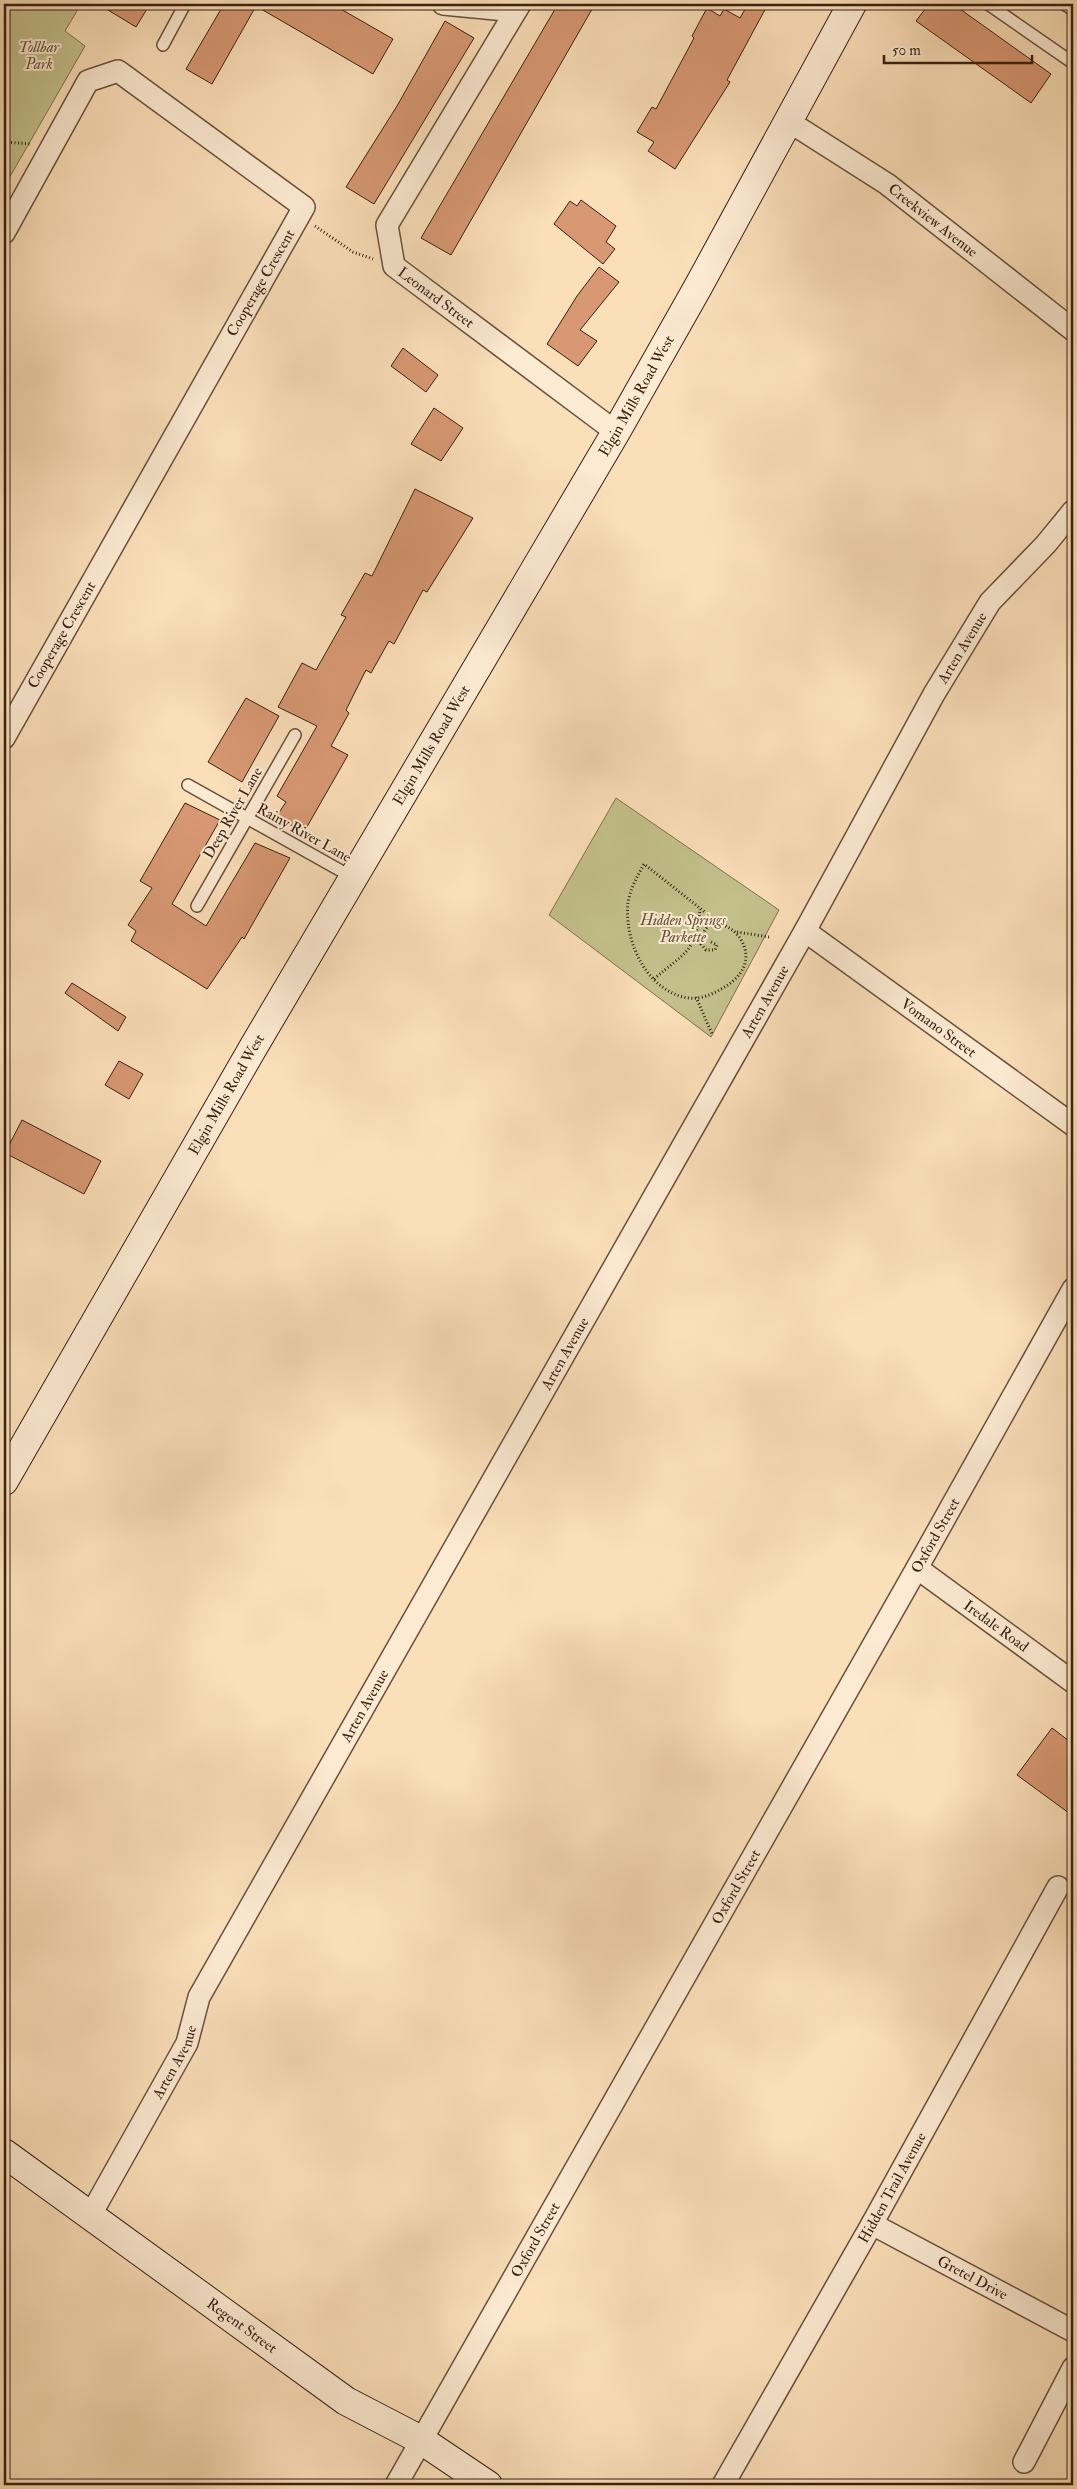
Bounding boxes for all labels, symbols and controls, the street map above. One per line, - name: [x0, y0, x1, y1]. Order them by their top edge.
- scale bar: [884, 32, 1032, 64]
- park label: Tollbar Park: [19, 38, 61, 74]
- text: 50 m: [892, 41, 921, 60]
- street label: Creekview Avenue: [885, 179, 982, 261]
- street label: Cooperage Crescent: [223, 226, 300, 340]
- street label: Leonard Street: [394, 263, 478, 332]
- street label: Elgin Mills Road West: [594, 332, 678, 460]
- street label: Cooperage Crescent: [24, 578, 101, 692]
- street label: Arten Avenue: [933, 608, 991, 688]
- street label: Elgin Mills Road West: [389, 681, 474, 809]
- street label: Deep River Lane: [199, 764, 268, 863]
- street label: Rainy River Lane: [253, 799, 355, 867]
- park label: Hidden Springs Parkette: [639, 911, 727, 947]
- street label: Arten Avenue: [736, 962, 793, 1042]
- street label: Vomano Street: [897, 994, 980, 1062]
- street label: Elgin Mills Road West: [184, 1030, 269, 1158]
- street label: Arten Avenue: [536, 1314, 593, 1394]
- street label: Oxford Street: [907, 1494, 964, 1576]
- street label: Iredale Road: [960, 1596, 1033, 1656]
- street label: Arten Avenue: [336, 1666, 393, 1746]
- street label: Oxford Street: [707, 1846, 765, 1928]
- street label: Arten Avenue: [148, 2023, 201, 2103]
- street label: Hidden Trail Avenue: [854, 2129, 930, 2247]
- street label: Oxford Street: [507, 2199, 564, 2281]
- street label: Gretel Drive: [934, 2251, 1011, 2304]
- street label: Regent Street: [203, 2294, 281, 2358]

